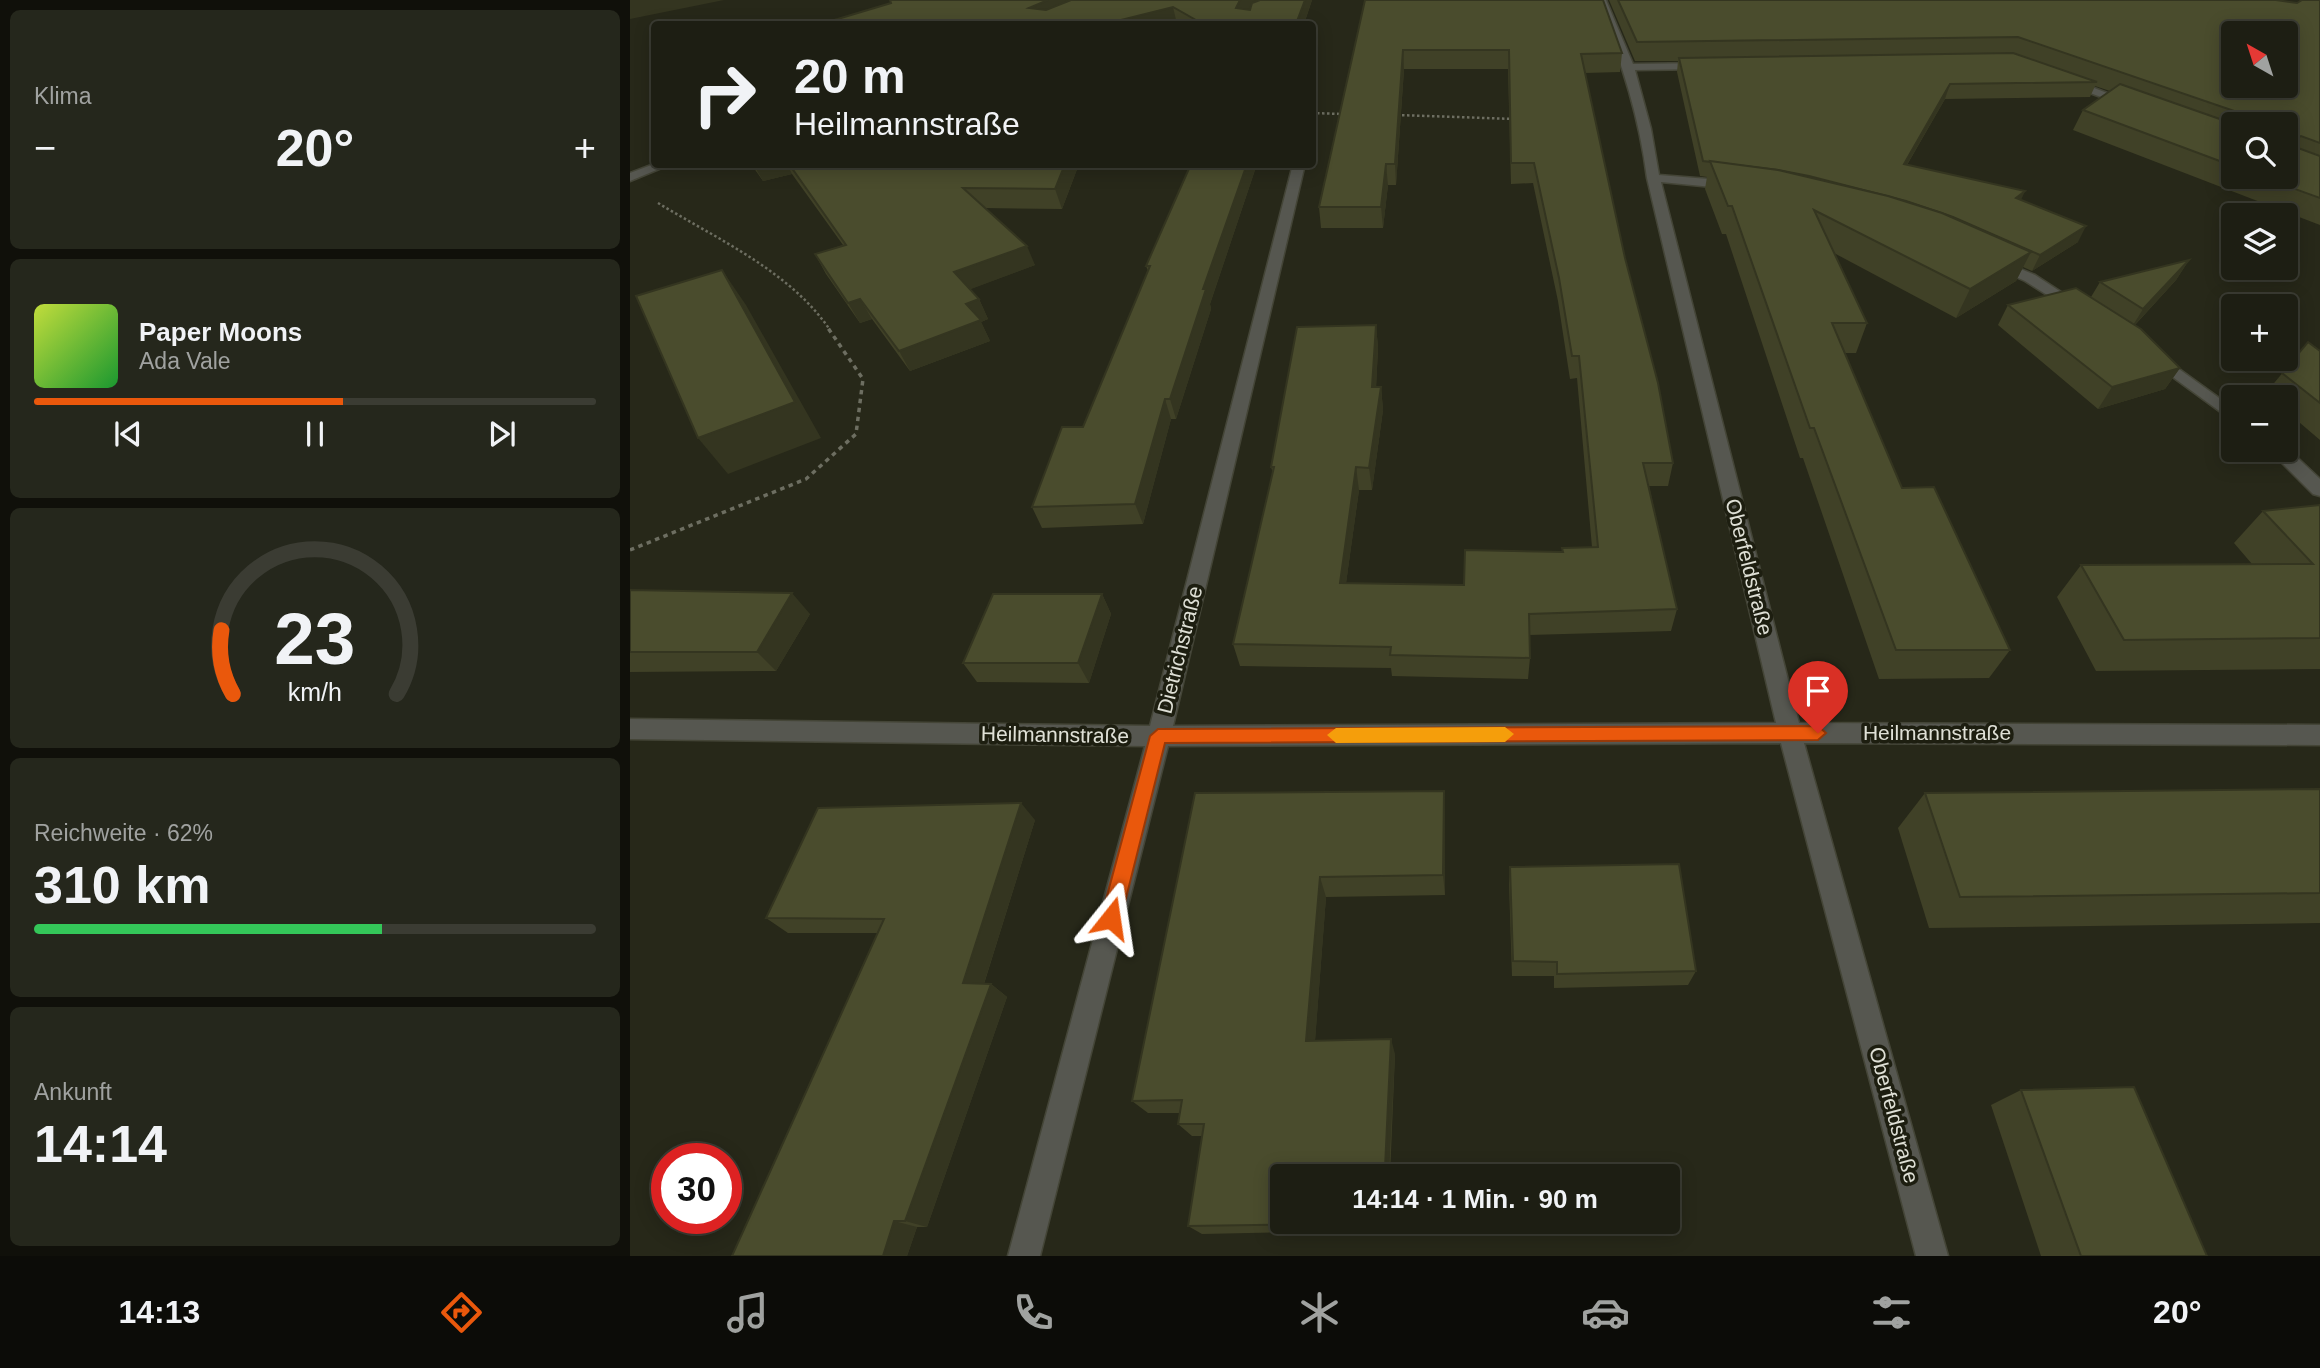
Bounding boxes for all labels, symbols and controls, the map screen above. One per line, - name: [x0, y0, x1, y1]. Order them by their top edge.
- north arrow: [2221, 21, 2298, 98]
- map controls: [2221, 21, 2298, 462]
- icon: right: [679, 49, 770, 140]
- text: 20 m: [794, 49, 906, 103]
- text: Klima: [34, 83, 92, 109]
- text: Heilmannstraße: [794, 106, 1020, 142]
- button: search: [2221, 112, 2298, 189]
- text: 20°: [276, 119, 354, 177]
- text: −: [34, 127, 56, 169]
- text: +: [574, 127, 596, 169]
- button: layers: [2221, 203, 2298, 280]
- button: +: [2221, 294, 2298, 371]
- text: Paper Moons: [139, 317, 302, 347]
- text: Ada Vale: [139, 348, 231, 374]
- button: −: [2221, 385, 2298, 462]
- icon: previous: [109, 415, 147, 453]
- icon: pause: [296, 415, 334, 453]
- icon: next: [483, 415, 521, 453]
- street label: Oberfeldstraße: [1721, 496, 1778, 638]
- street label: Dietrichstraße: [1153, 584, 1206, 716]
- text: 23: [275, 598, 355, 679]
- pin: [1788, 661, 1848, 733]
- icon: arrive: [1799, 672, 1837, 710]
- text: km/h: [288, 678, 342, 706]
- street label: Heilmannstraße: [1863, 721, 2011, 744]
- street label: Heilmannstraße: [981, 722, 1129, 747]
- text: Reichweite · 62%: [34, 820, 213, 846]
- text: 310 km: [34, 856, 210, 914]
- position arrow: [1074, 881, 1148, 955]
- street label: Oberfeldstraße: [1865, 1044, 1924, 1185]
- text: Ankunft: [34, 1079, 112, 1105]
- text: 14:14: [34, 1115, 167, 1173]
- speed limit sign: 30: [651, 1143, 742, 1234]
- text: 14:14 · 1 Min. · 90 m: [1352, 1184, 1598, 1214]
- icon: directions: [437, 1288, 486, 1337]
- icon: music: [723, 1288, 772, 1337]
- icon: phone: [1009, 1288, 1058, 1337]
- icon: climate: [1295, 1288, 1344, 1337]
- icon: car: [1581, 1288, 1630, 1337]
- icon: filters: [1867, 1288, 1916, 1337]
- text: 14:13: [118, 1294, 200, 1330]
- text: 20°: [2153, 1294, 2202, 1330]

